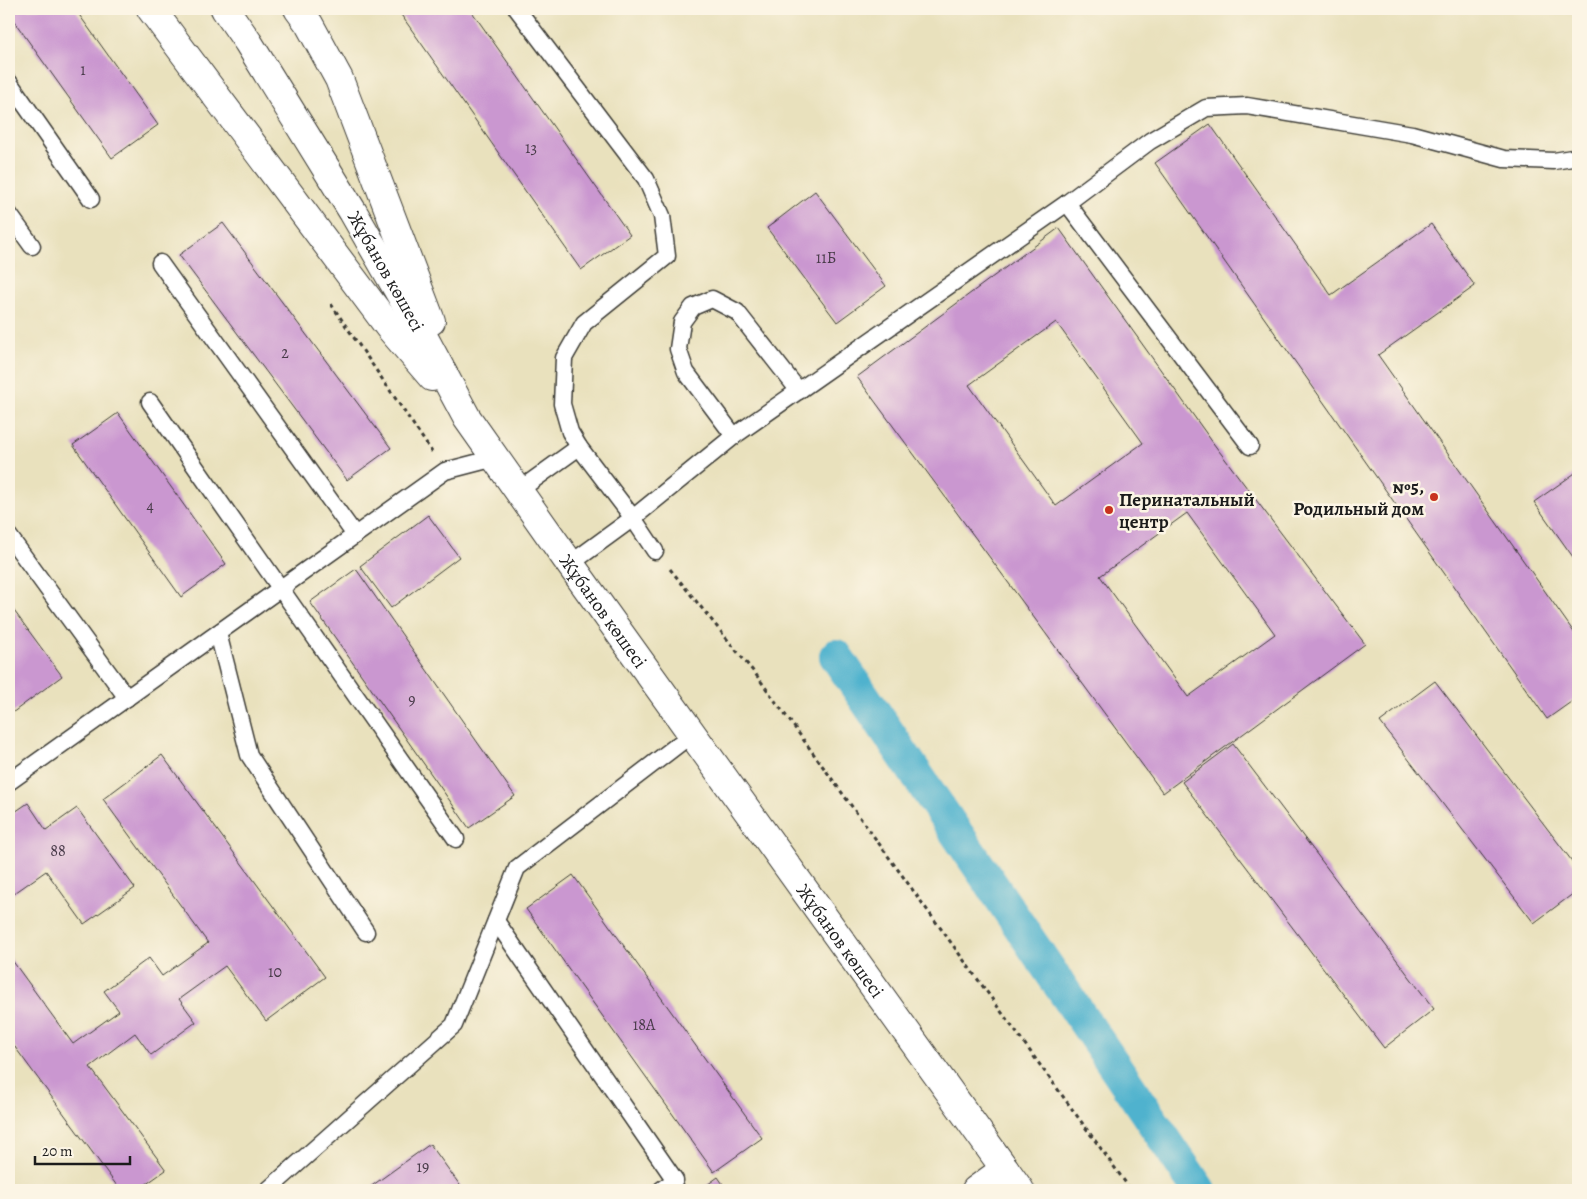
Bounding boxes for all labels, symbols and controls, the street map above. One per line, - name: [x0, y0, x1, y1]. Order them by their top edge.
- house number: 1: [80, 59, 86, 81]
- house number: 13: [525, 137, 537, 159]
- street label: Жұбанов көшесі: [341, 207, 430, 336]
- house number: 11Б: [816, 247, 836, 269]
- house number: 2: [281, 342, 289, 364]
- place label: №5, Родильный дом: [1293, 474, 1424, 522]
- place label: Перинатальный центр: [1119, 487, 1255, 535]
- marker: №5, Родильный дом: [1428, 491, 1440, 503]
- house number: 4: [146, 495, 154, 517]
- marker: Перинатальный центр: [1103, 504, 1115, 516]
- street label: Жұбанов көшесі: [553, 549, 653, 674]
- house number: 9: [408, 689, 416, 711]
- house number: 88: [50, 840, 66, 862]
- street label: Жұбанов көшесі: [790, 879, 890, 1003]
- house number: 10: [268, 961, 282, 983]
- house number: 18А: [633, 1014, 656, 1036]
- scale bar: [35, 1134, 130, 1166]
- text: 20 m: [42, 1141, 73, 1161]
- house number: 19: [417, 1156, 429, 1178]

